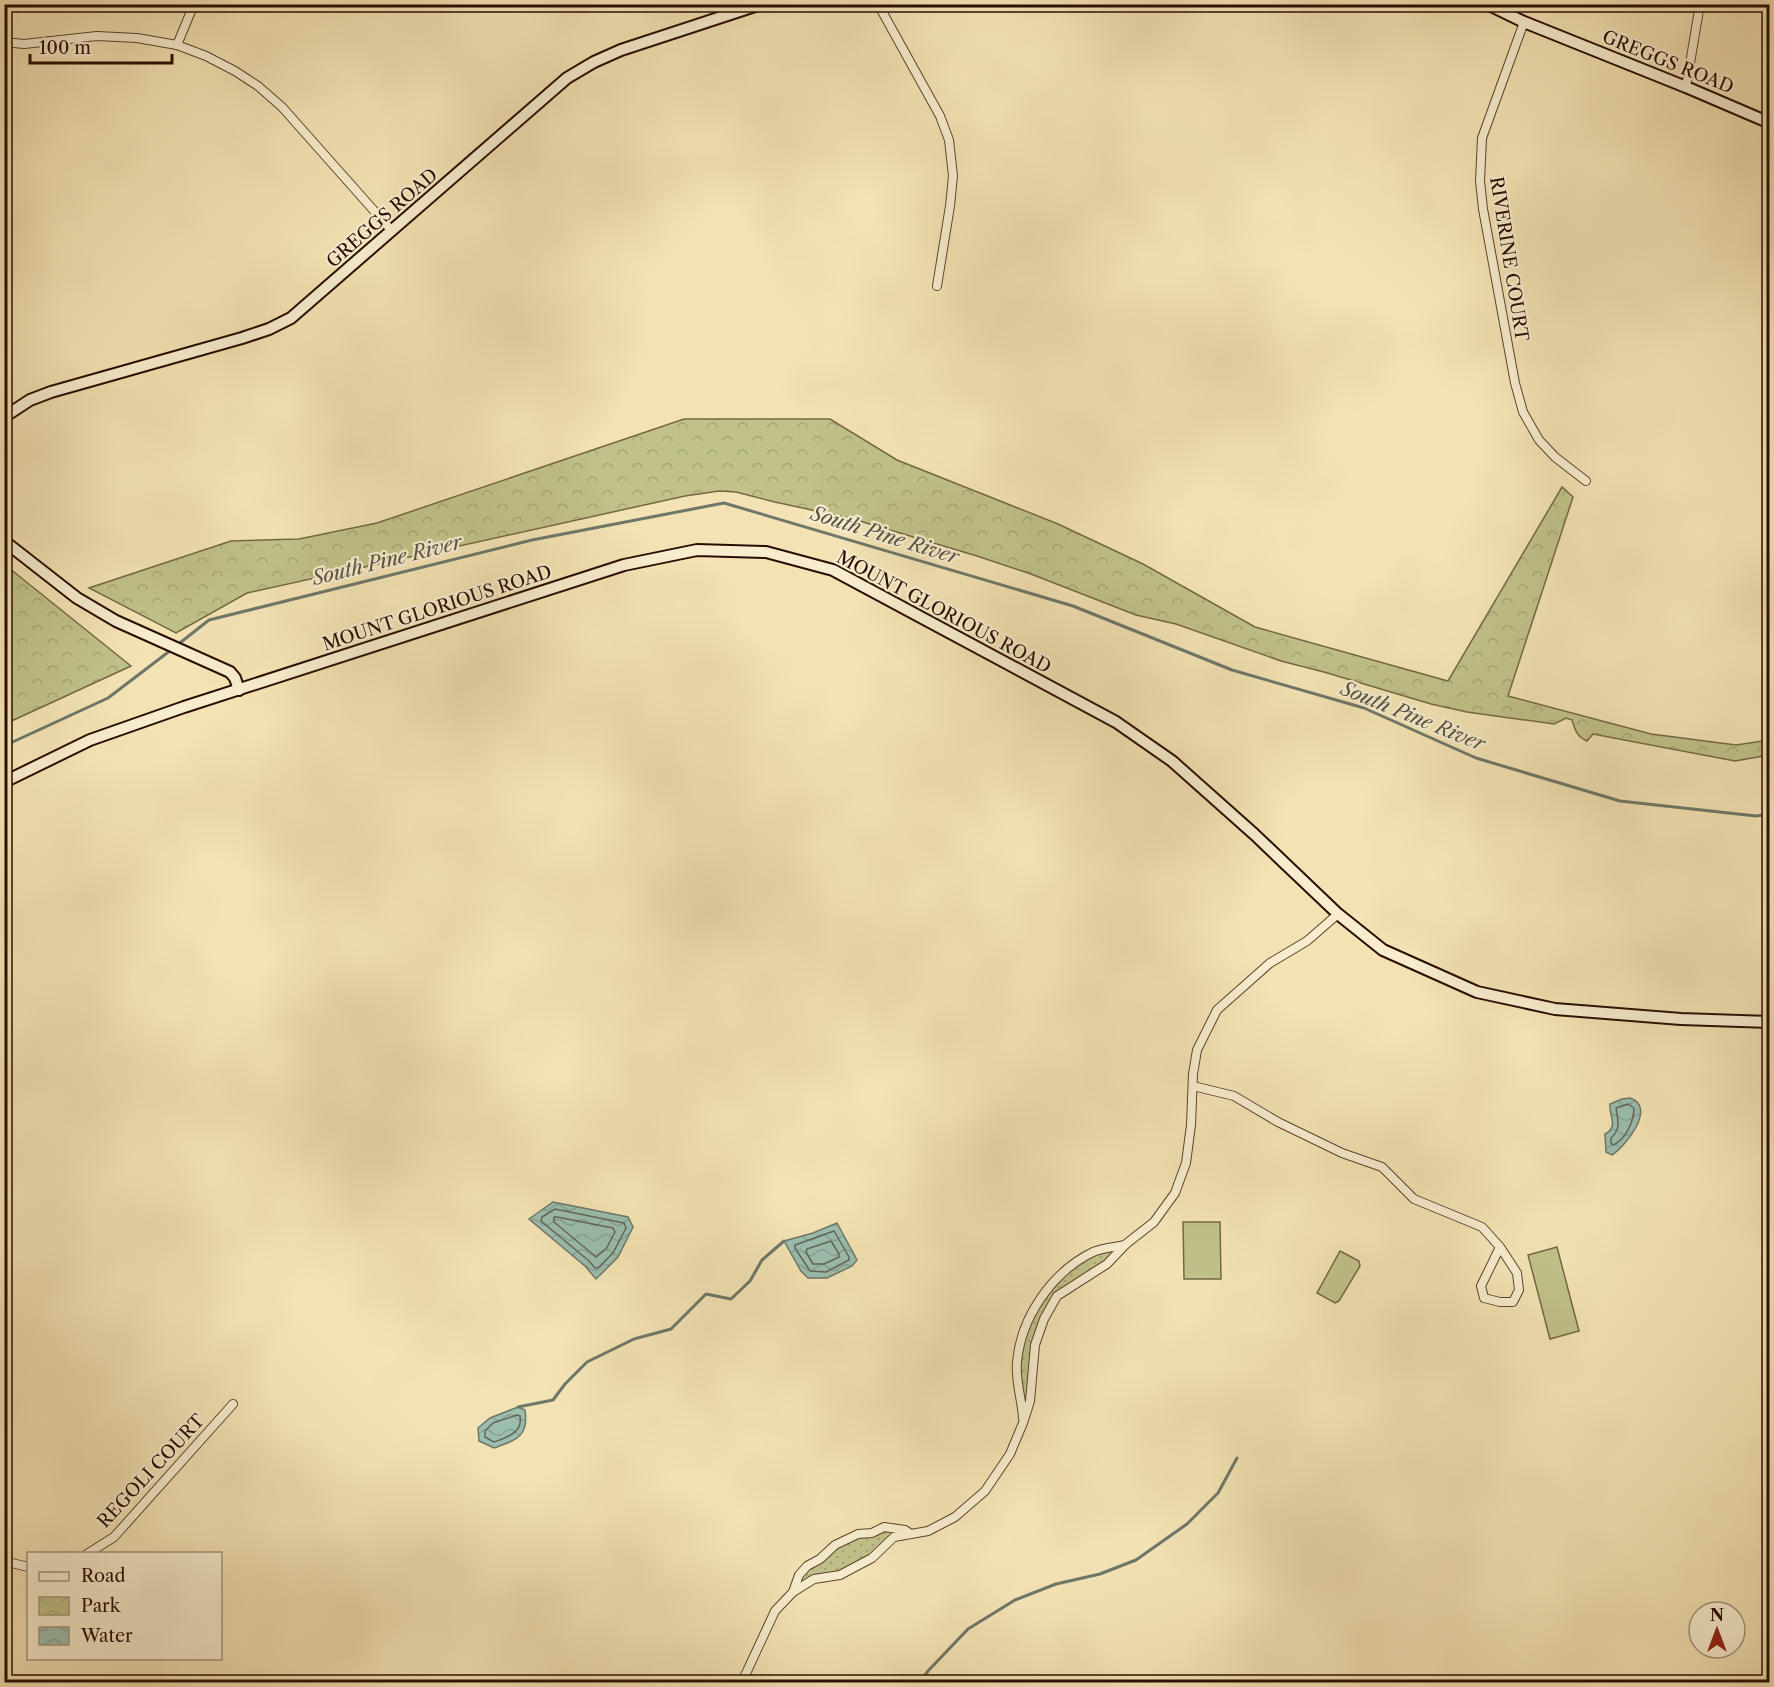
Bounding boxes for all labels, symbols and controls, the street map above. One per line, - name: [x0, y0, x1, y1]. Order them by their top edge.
- street label: GREGGS ROAD: [1599, 26, 1737, 98]
- scale bar: [30, 27, 172, 65]
- text: 100 m: [39, 37, 91, 59]
- street label: GREGGS ROAD: [322, 164, 442, 272]
- street label: RIVERINE COURT: [1485, 175, 1533, 343]
- water label: South Pine River: [807, 501, 964, 569]
- water label: South Pine River: [309, 529, 466, 590]
- street label: MOUNT GLORIOUS ROAD: [833, 546, 1055, 678]
- street label: MOUNT GLORIOUS ROAD: [320, 561, 554, 655]
- water label: South Pine River: [1336, 676, 1490, 757]
- street label: REGOLI COURT: [93, 1409, 210, 1532]
- legend: [27, 1552, 222, 1660]
- text: Road: [81, 1565, 126, 1587]
- text: Park: [81, 1595, 122, 1617]
- north arrow: [1687, 1600, 1747, 1660]
- text: N: [1710, 1605, 1724, 1625]
- text: Water: [80, 1625, 133, 1647]

